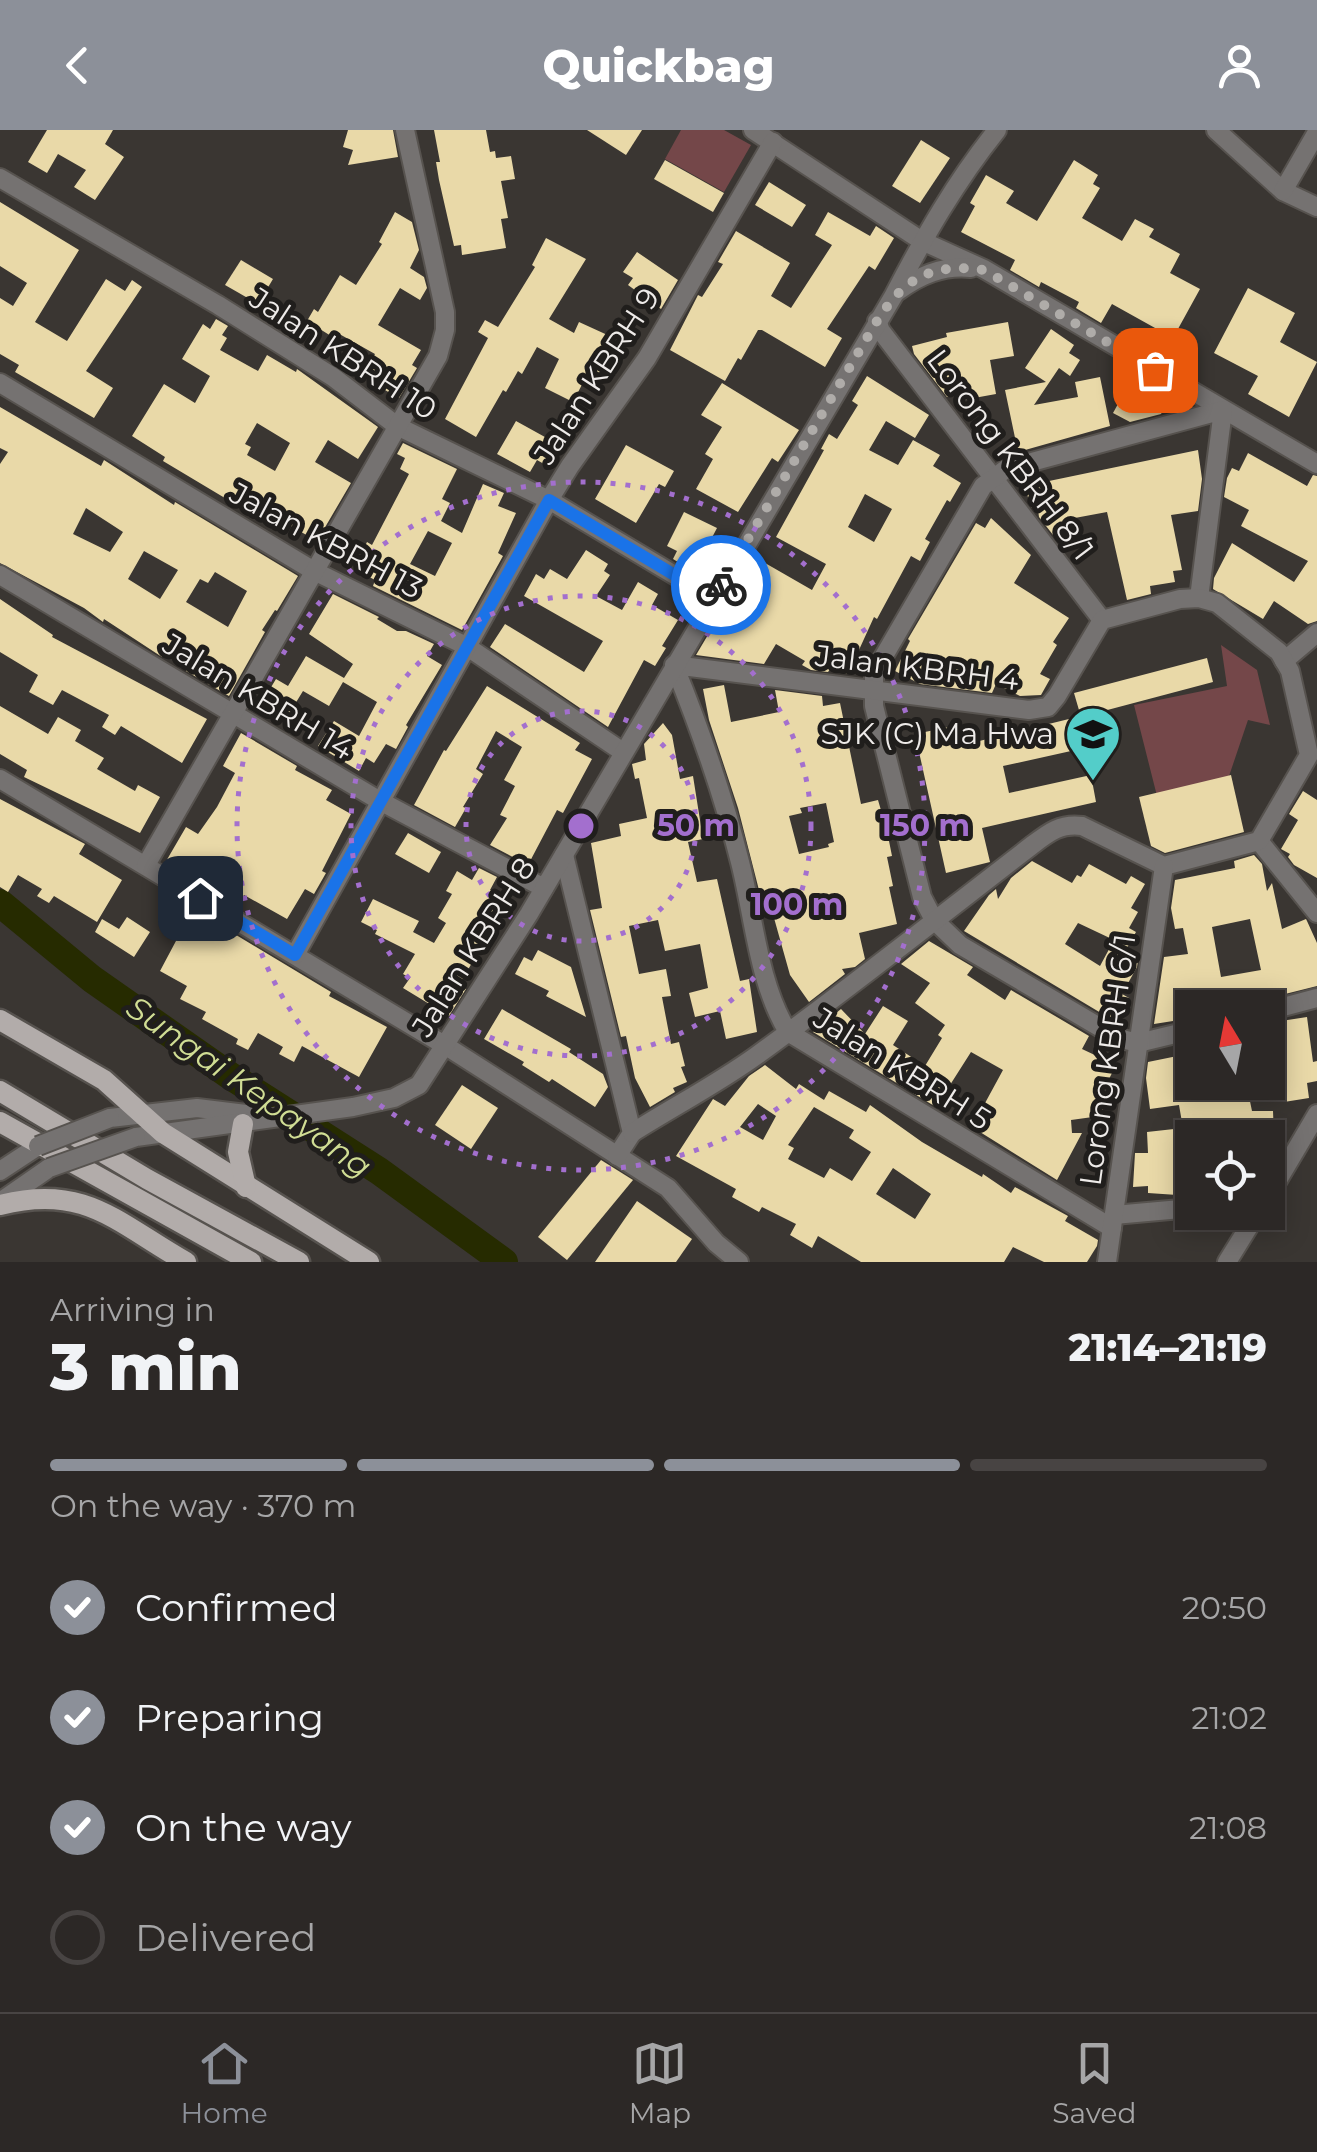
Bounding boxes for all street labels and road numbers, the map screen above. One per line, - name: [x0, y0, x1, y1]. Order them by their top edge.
- street label: Jalan KBRH 10: [242, 279, 444, 428]
- street label: Jalan KBRH 9: [525, 281, 667, 472]
- street label: Lorong KBRH 8/1: [919, 342, 1102, 567]
- street label: Jalan KBRH 13: [223, 474, 429, 607]
- street label: Jalan KBRH 14: [156, 625, 360, 768]
- street label: Jalan KBRH 4: [812, 637, 1021, 698]
- street label: Jalan KBRH 8: [403, 851, 543, 1044]
- street label: Lorong KBRH 6/1: [1072, 932, 1143, 1188]
- street label: Jalan KBRH 5: [806, 999, 998, 1138]

